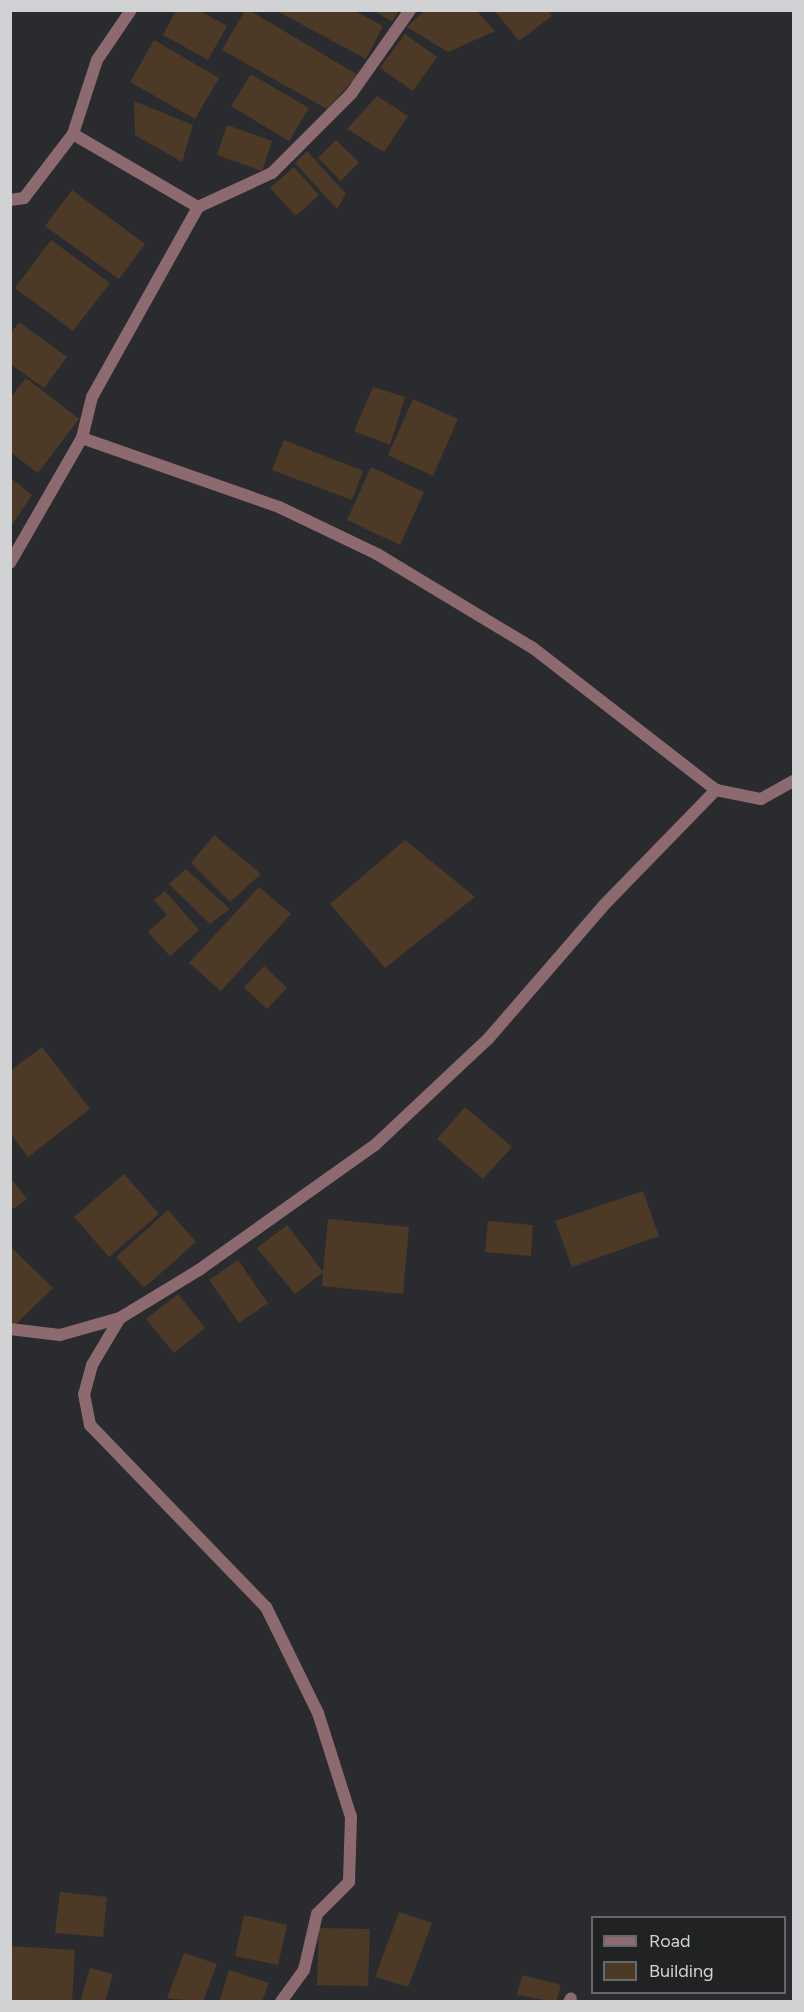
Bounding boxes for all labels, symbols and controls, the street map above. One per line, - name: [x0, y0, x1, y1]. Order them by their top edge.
- legend: [591, 1916, 786, 1994]
- text: Road: [649, 1930, 690, 1952]
- text: Building: [649, 1960, 714, 1982]

